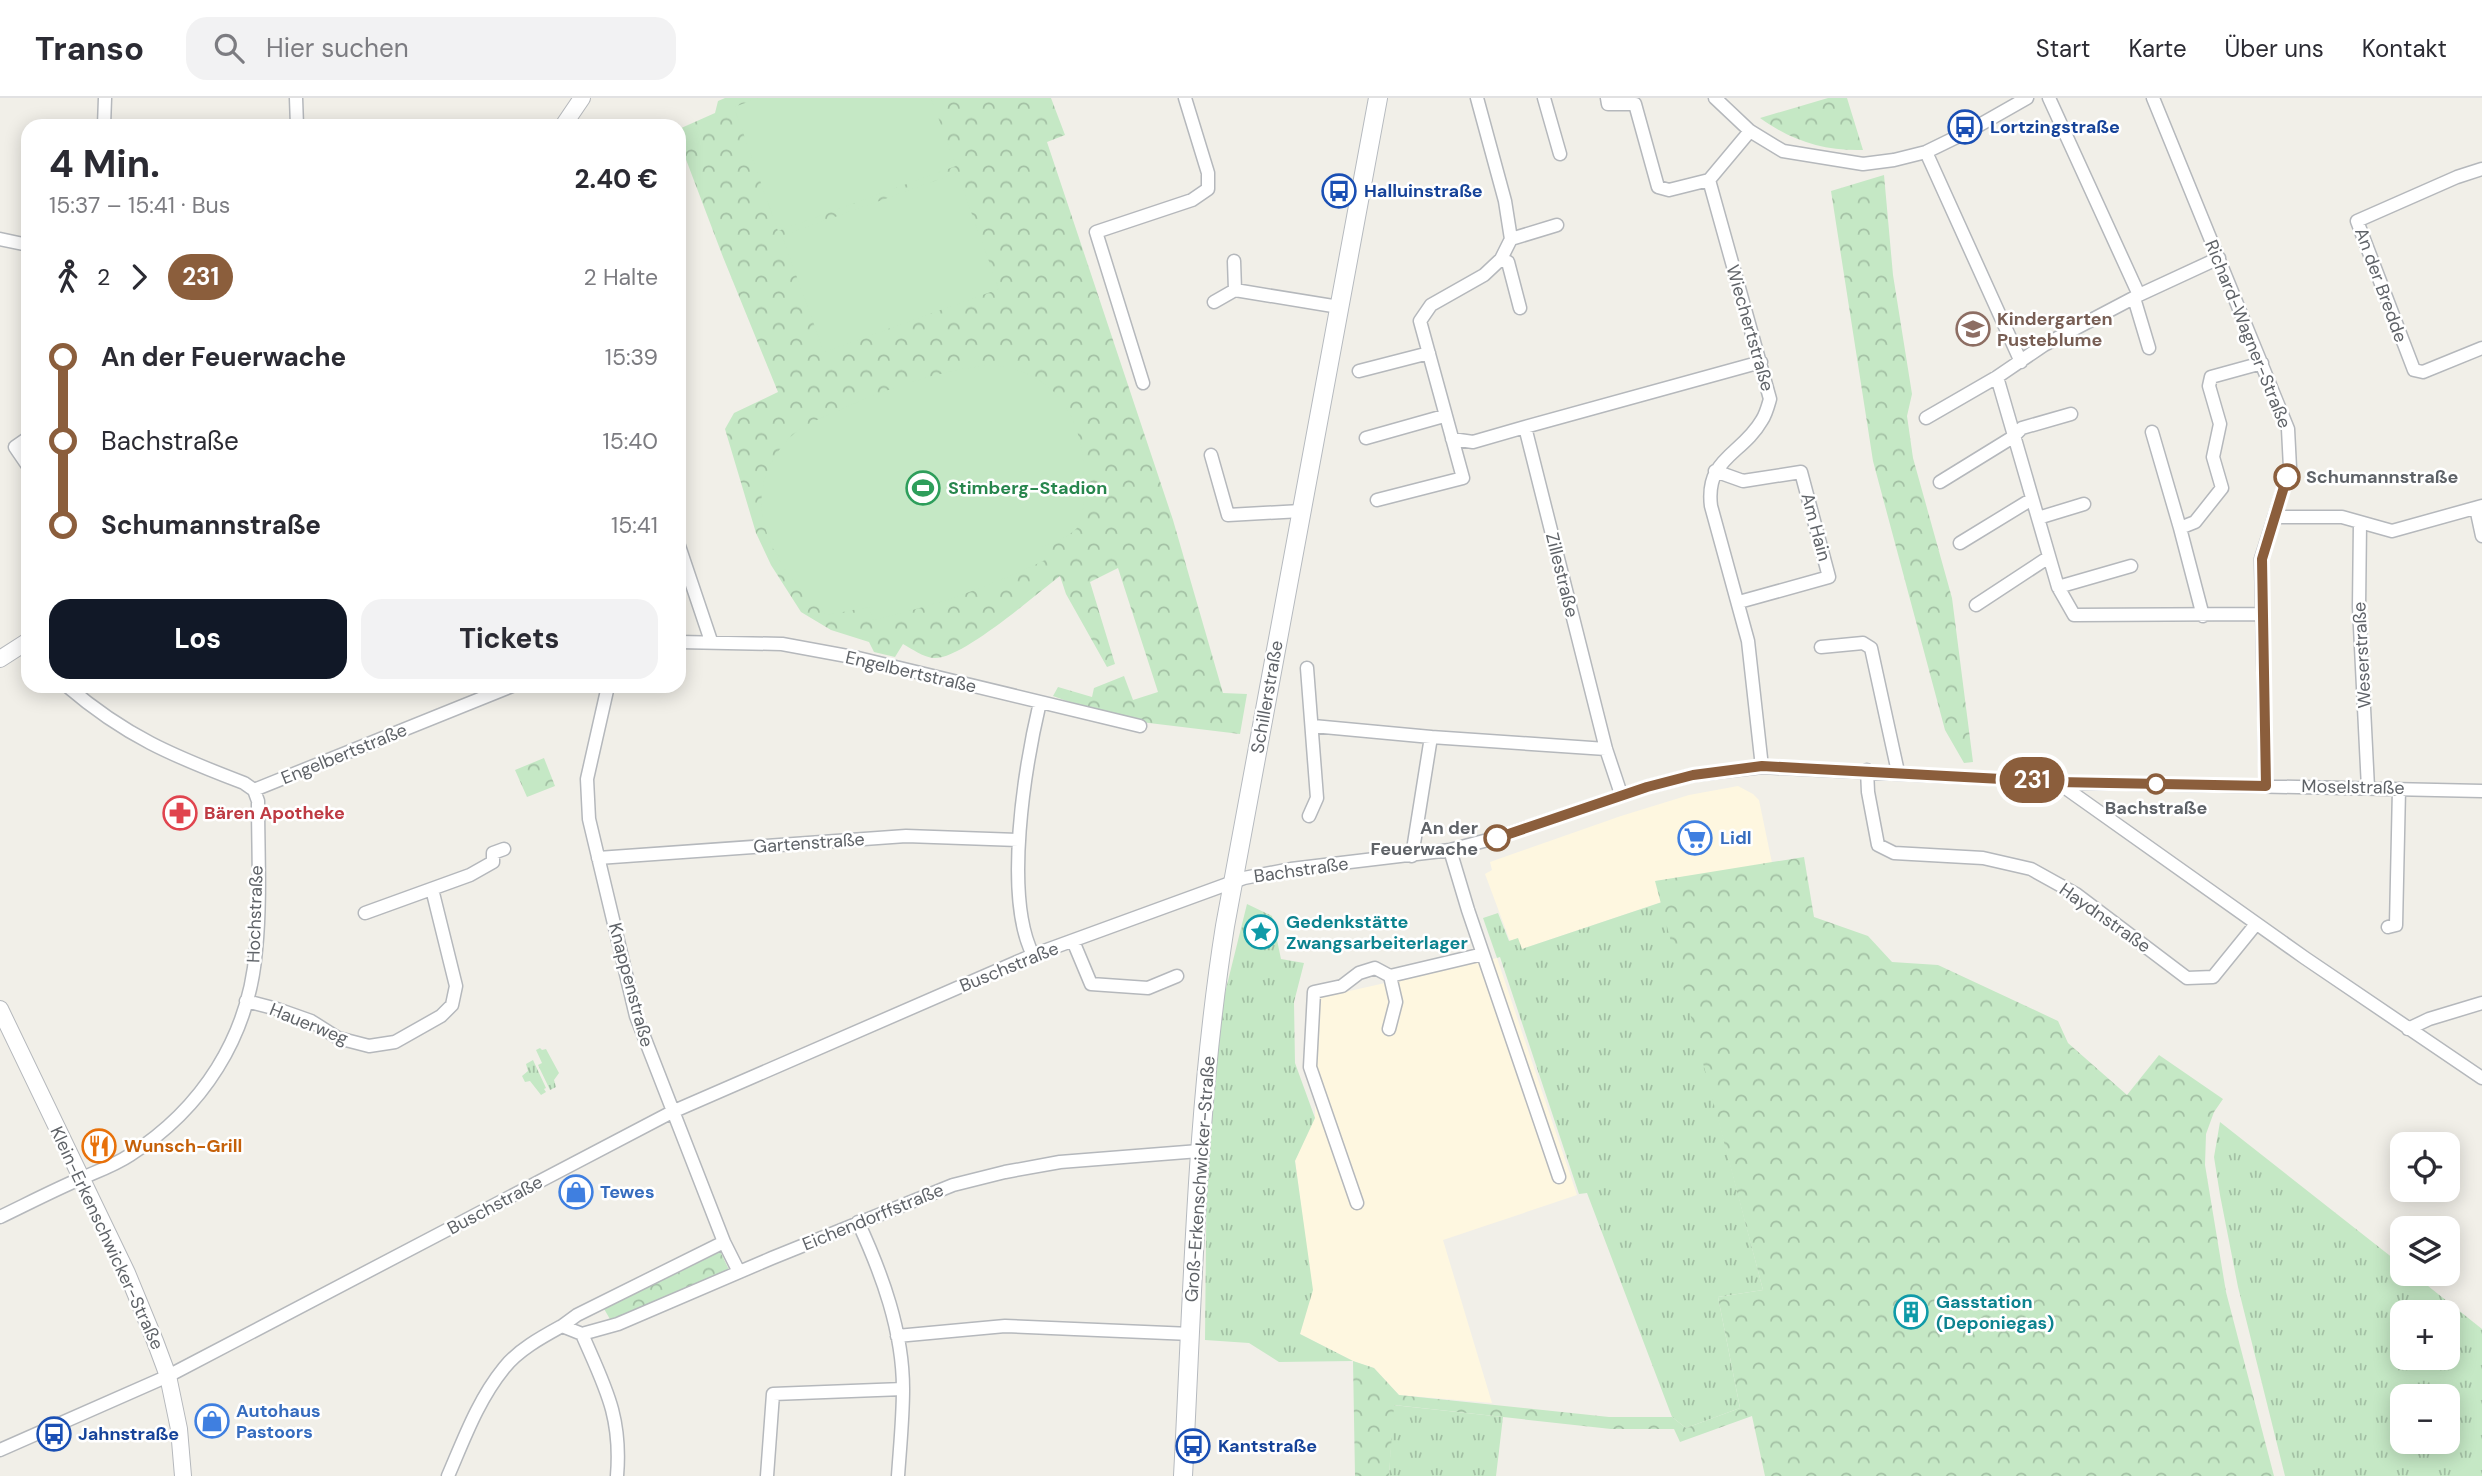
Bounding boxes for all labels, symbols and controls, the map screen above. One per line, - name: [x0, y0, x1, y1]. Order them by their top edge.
- search box: [186, 17, 676, 80]
- text: Transo: [35, 27, 144, 70]
- icon: search: [210, 29, 248, 67]
- text: Hier suchen: [266, 31, 409, 65]
- text: Start: [2036, 33, 2090, 64]
- text: Karte: [2128, 33, 2187, 64]
- text: Über uns: [2225, 33, 2324, 64]
- text: Kontakt: [2362, 33, 2447, 64]
- bus stop icon: Lortzingstraße: [1946, 108, 1984, 146]
- place label: Lortzingstraße: [1990, 115, 2120, 139]
- text: 4 Min.: [49, 139, 160, 189]
- text: 2.40 €: [575, 162, 658, 196]
- bus stop icon: Halluinstraße: [1320, 172, 1358, 210]
- place label: Halluinstraße: [1364, 179, 1483, 203]
- text: 15:37 – 15:41 · Bus: [49, 190, 230, 220]
- street label: An der Bredde: [2349, 224, 2413, 346]
- street label: Richard-Wagner-Straße: [2199, 236, 2297, 432]
- icon: walk: [49, 258, 87, 296]
- icon: forward: [120, 258, 158, 296]
- text: 231: [182, 261, 219, 292]
- text: 2: [97, 262, 110, 292]
- text: 2 Halte: [584, 262, 658, 292]
- street label: Wiechertstraße: [1720, 262, 1780, 394]
- place label: Kindergarten Pusteblume: [1997, 307, 2113, 352]
- school or university icon: Kindergarten Pusteblume: [1954, 310, 1992, 348]
- text: An der Feuerwache: [101, 340, 346, 374]
- text: 15:39: [605, 342, 658, 372]
- text: Bachstraße: [101, 424, 239, 458]
- text: 15:40: [602, 426, 658, 456]
- marker: Schumannstraße: [2274, 464, 2300, 490]
- place label: Schumannstraße: [2306, 465, 2458, 489]
- sports icon: Stimberg-Stadion: [904, 469, 942, 507]
- place label: Stimberg-Stadion: [948, 476, 1107, 500]
- street label: Am Hain: [1795, 490, 1837, 564]
- text: Schumannstraße: [101, 508, 321, 542]
- text: 15:41: [611, 510, 658, 540]
- street label: Zillestraße: [1540, 530, 1584, 620]
- button: Los: [49, 599, 347, 679]
- button: Tickets: [361, 599, 658, 679]
- street label: Weserstraße: [2347, 601, 2377, 709]
- street label: Schillerstraße: [1245, 639, 1289, 755]
- street label: Engelbertstraße: [843, 645, 979, 699]
- street label: Engelbertstraße: [278, 718, 410, 790]
- line badge: 231: [1992, 757, 2072, 803]
- text: 231: [2014, 764, 2050, 795]
- marker: Bachstraße: [2146, 774, 2166, 794]
- street label: Moselstraße: [2301, 774, 2405, 800]
- pharmacy icon: Bären Apotheke: [161, 794, 199, 832]
- place label: Bachstraße: [2105, 796, 2207, 820]
- place label: Bären Apotheke: [204, 801, 345, 825]
- place label: An der Feuerwache: [1371, 816, 1478, 861]
- supermarket icon: Lidl: [1676, 819, 1714, 857]
- marker: An der Feuerwache: [1484, 825, 1510, 851]
- place label: Lidl: [1720, 826, 1752, 850]
- street label: Gartenstraße: [753, 827, 865, 859]
- street label: Bachstraße: [1252, 851, 1350, 889]
- street label: Hochstraße: [241, 865, 269, 963]
- street label: Haydnstraße: [2054, 878, 2156, 958]
- place label: Gedenkstätte Zwangsarbeiterlager: [1286, 910, 1468, 955]
- place icon: Gedenkstätte Zwangsarbeiterlager: [1242, 913, 1280, 951]
- street label: Knappenstraße: [603, 920, 659, 1050]
- street label: Buschstraße: [956, 936, 1062, 998]
- street label: Hauerweg: [266, 997, 352, 1051]
- street label: Groß-Erkenschwicker-Straße: [1179, 1055, 1221, 1303]
- street label: Klein-Erkenschwicker-Straße: [45, 1122, 169, 1354]
- restaurant icon: Wunsch-Grill: [80, 1127, 118, 1165]
- map controls: [2390, 1132, 2460, 1454]
- button: locate: [2390, 1132, 2460, 1202]
- place label: Wunsch-Grill: [124, 1134, 242, 1158]
- street label: Buschstraße: [443, 1170, 547, 1240]
- shop icon: Tewes: [557, 1173, 595, 1211]
- street label: Eichendorffstraße: [799, 1178, 947, 1256]
- place label: Tewes: [600, 1180, 654, 1204]
- button: layers: [2390, 1216, 2460, 1286]
- place label: Gasstation (Deponiegas): [1936, 1290, 2054, 1335]
- building icon: Gasstation (Deponiegas): [1892, 1293, 1930, 1331]
- button: +: [2390, 1300, 2460, 1370]
- button: −: [2390, 1384, 2460, 1454]
- place label: Autohaus Pastoors: [236, 1399, 321, 1444]
- shop icon: Autohaus Pastoors: [193, 1402, 231, 1440]
- bus stop icon: Jahnstraße: [35, 1415, 73, 1453]
- place label: Jahnstraße: [78, 1422, 179, 1446]
- bus stop icon: Kantstraße: [1174, 1427, 1212, 1465]
- place label: Kantstraße: [1218, 1434, 1317, 1458]

